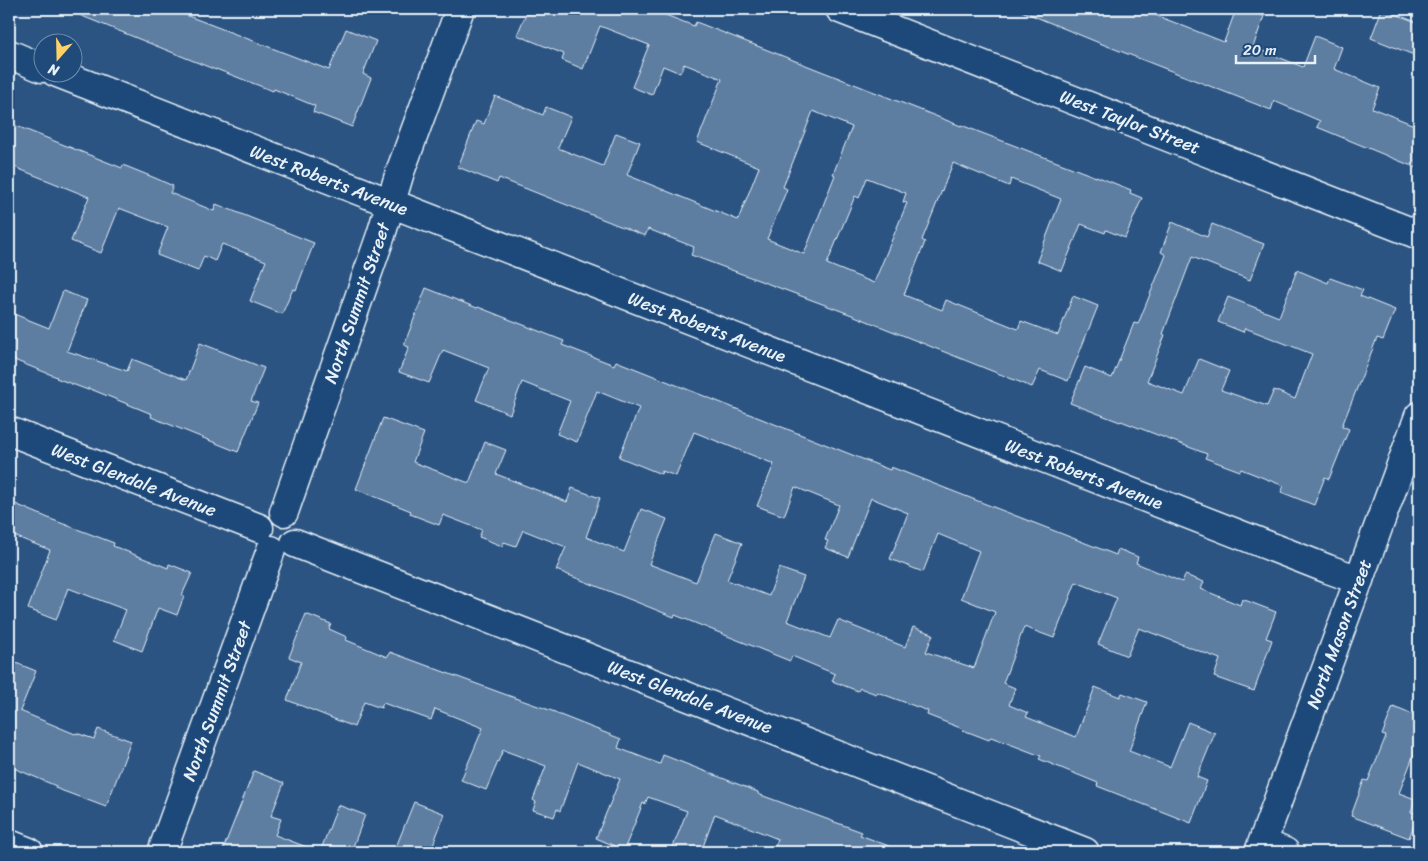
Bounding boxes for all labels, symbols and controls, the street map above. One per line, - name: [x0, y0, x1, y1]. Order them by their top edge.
- north arrow: [32, 32, 82, 82]
- scale bar: [1236, 32, 1314, 64]
- text: 20 m: [1243, 37, 1277, 63]
- text: N: [45, 56, 63, 83]
- street label: West Taylor Street: [1055, 80, 1205, 164]
- street label: West Roberts Avenue: [245, 135, 413, 225]
- street label: North Summit Street: [314, 217, 400, 388]
- street label: West Roberts Avenue: [623, 282, 791, 372]
- street label: West Roberts Avenue: [1000, 429, 1168, 519]
- street label: West Glendale Avenue: [47, 434, 221, 526]
- street label: North Mason Street: [1297, 554, 1381, 714]
- street label: North Summit Street: [173, 616, 261, 786]
- street label: West Glendale Avenue: [603, 651, 777, 743]

